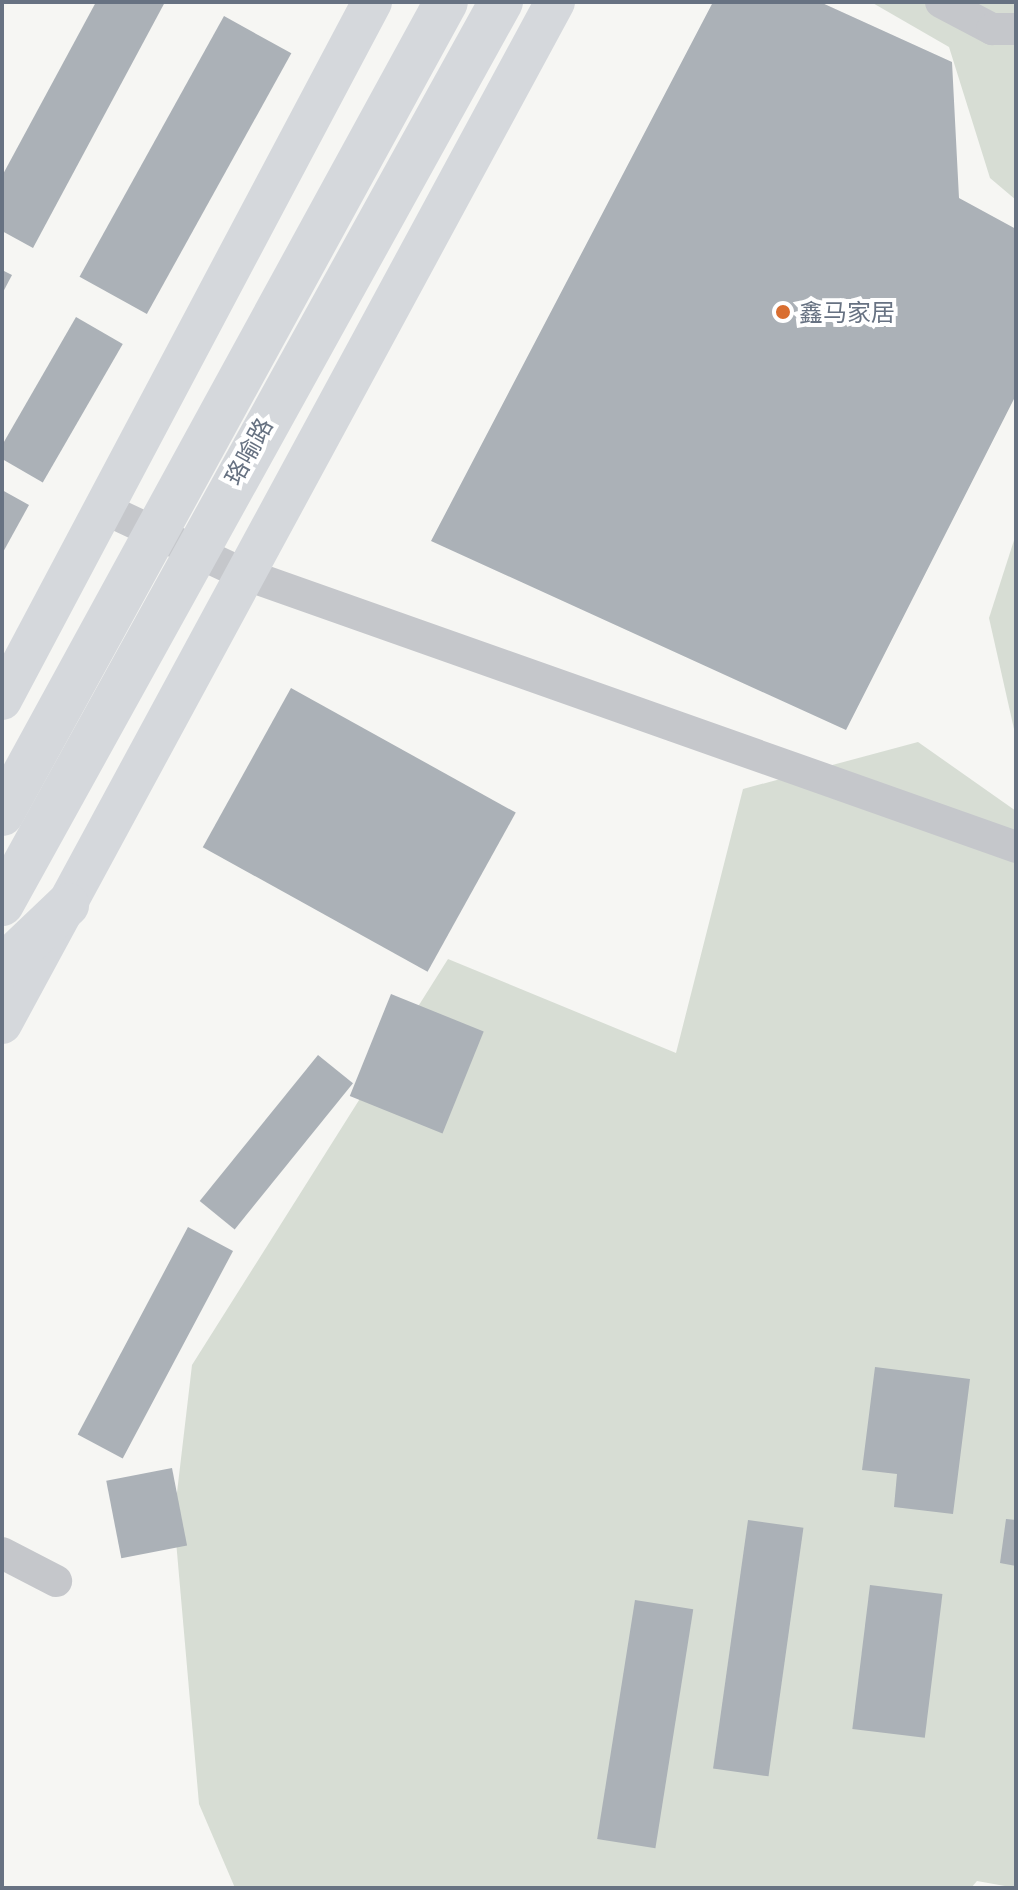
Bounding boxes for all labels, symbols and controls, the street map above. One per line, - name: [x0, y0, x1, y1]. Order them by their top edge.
- place label: 鑫马家居: [799, 298, 895, 326]
- marker: 鑫马家居: [774, 303, 792, 321]
- street label: 珞喻路: [218, 413, 278, 489]

